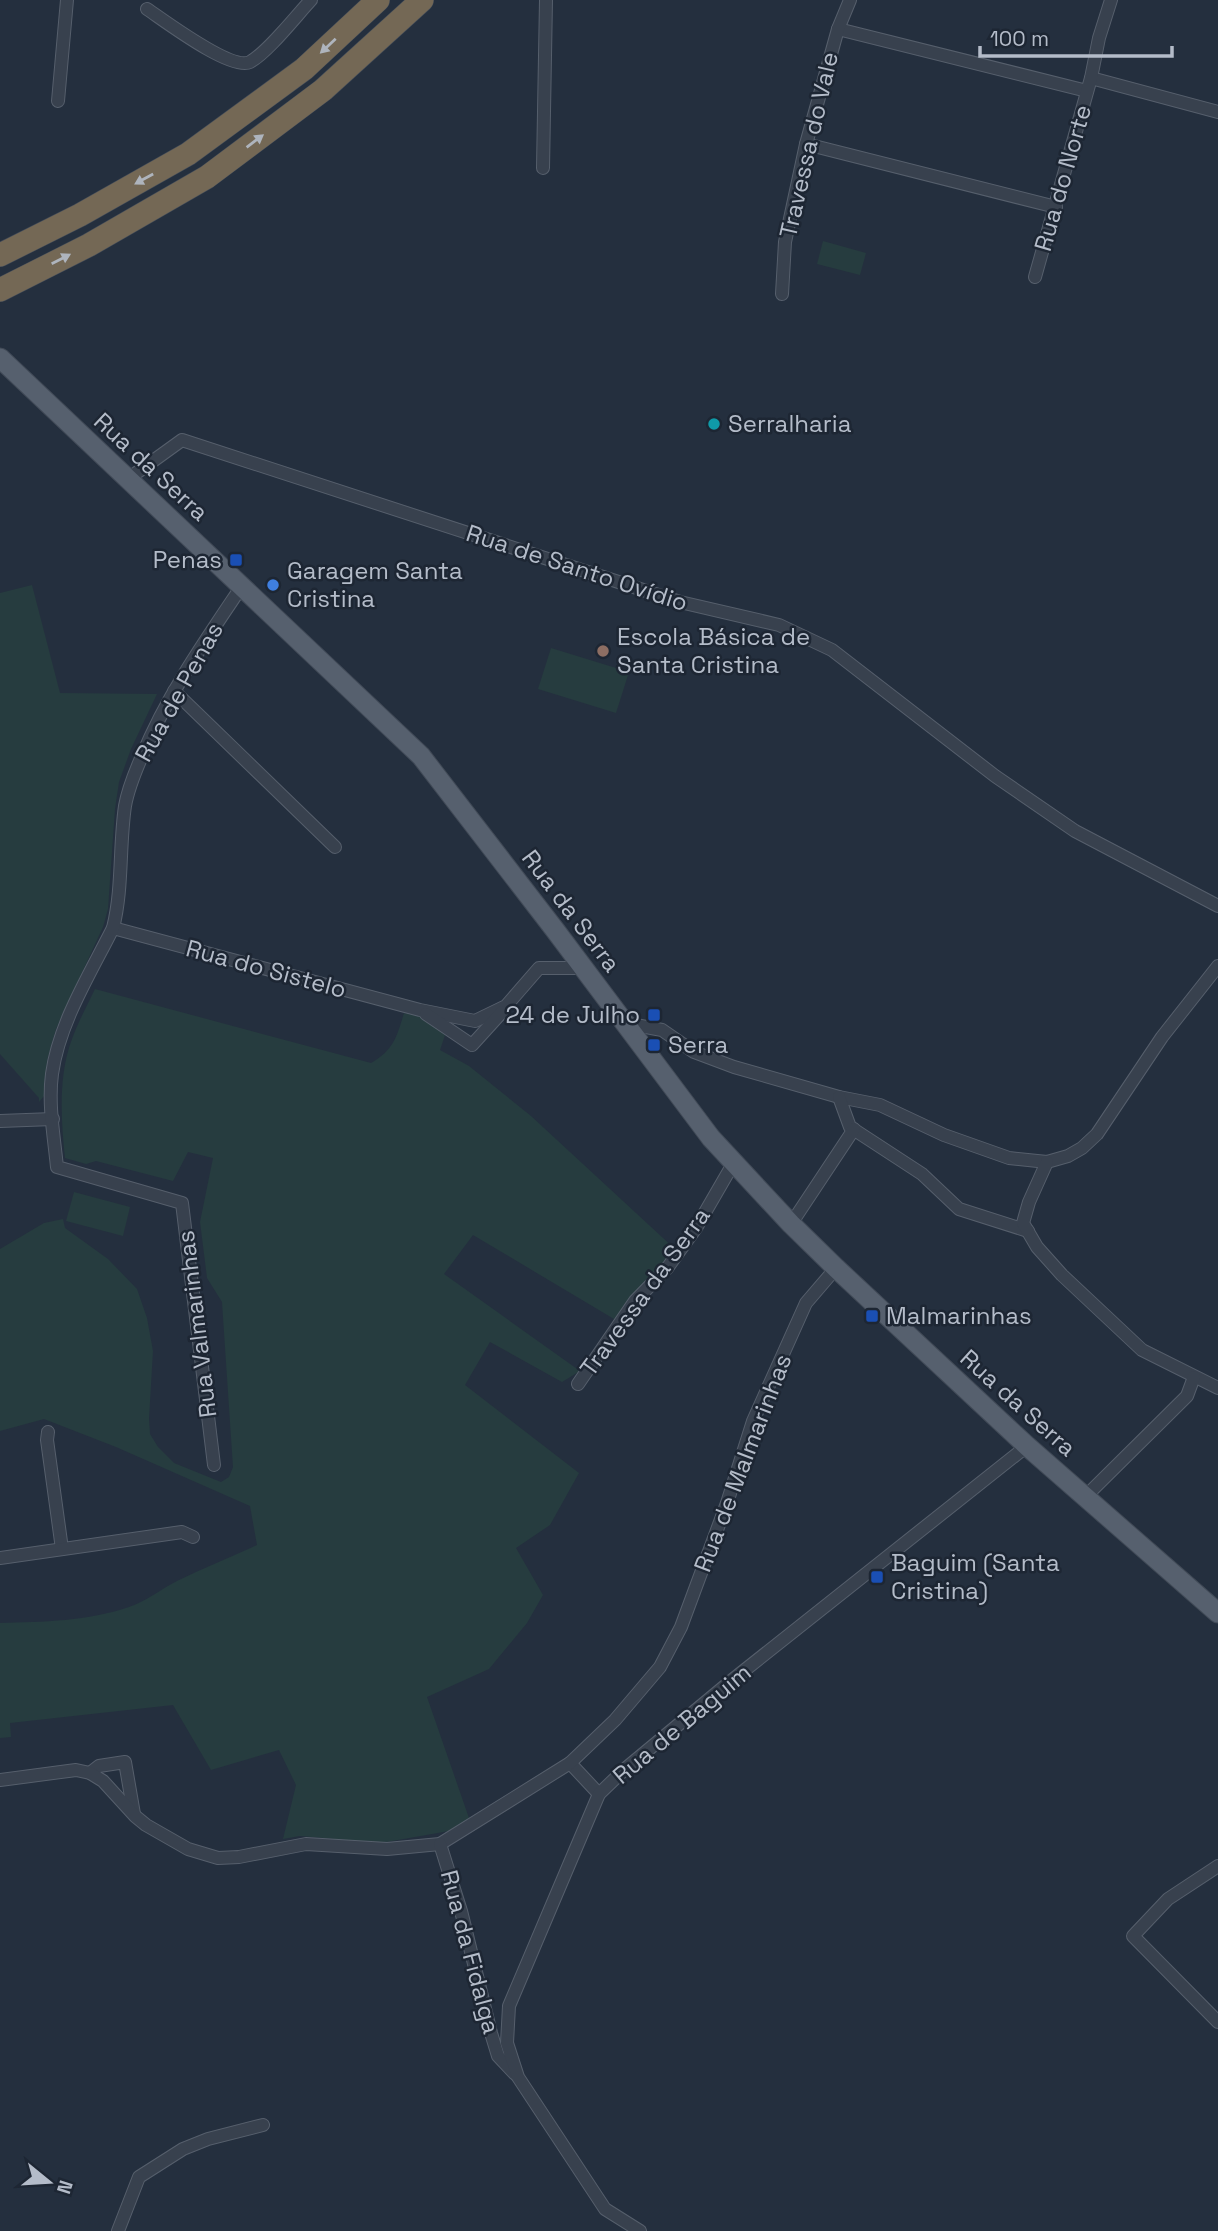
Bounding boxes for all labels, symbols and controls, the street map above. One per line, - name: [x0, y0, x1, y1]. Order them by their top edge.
- scale bar: [980, 14, 1172, 58]
- text: 100 m: [990, 25, 1049, 52]
- one-way arrow: [320, 38, 337, 54]
- street label: Travessa do Vale: [772, 49, 845, 241]
- street label: Rua do Norte: [1027, 101, 1098, 255]
- one-way arrow: [246, 135, 264, 149]
- one-way arrow: [134, 173, 154, 185]
- one-way arrow: [51, 253, 71, 265]
- street label: Rua da Serra: [88, 406, 215, 528]
- place label: Serralharia: [728, 408, 852, 439]
- marker: Serralharia: [706, 416, 722, 432]
- street label: Rua de Santo Ovídio: [462, 517, 692, 618]
- place label: Penas: [153, 544, 222, 575]
- marker: Penas: [228, 552, 244, 568]
- place label: Garagem Santa Cristina: [287, 555, 463, 614]
- marker: Garagem Santa Cristina: [265, 577, 281, 593]
- street label: Rua de Penas: [127, 616, 230, 767]
- place label: Escola Básica de Santa Cristina: [617, 621, 810, 680]
- marker: Escola Básica de Santa Cristina: [595, 643, 611, 659]
- street label: Rua da Serra: [515, 843, 628, 978]
- street label: Rua do Sistelo: [183, 932, 350, 1005]
- place label: 24 de Julho: [505, 999, 640, 1030]
- marker: 24 de Julho: [646, 1007, 662, 1023]
- place label: Serra: [668, 1029, 729, 1060]
- marker: Serra: [646, 1037, 662, 1053]
- street label: Travessa da Serra: [573, 1201, 717, 1382]
- street label: Rua Valmarinhas: [170, 1229, 223, 1419]
- place label: Malmarinhas: [886, 1300, 1032, 1331]
- marker: Malmarinhas: [864, 1308, 880, 1324]
- street label: Rua da Serra: [954, 1342, 1083, 1463]
- street label: Rua de Malmarinhas: [687, 1349, 798, 1576]
- place label: Baguim (Santa Cristina): [891, 1547, 1060, 1606]
- marker: Baguim (Santa Cristina): [869, 1569, 885, 1585]
- street label: Rua de Baguim: [606, 1657, 757, 1791]
- street label: Rua da Fidalga: [434, 1867, 507, 2037]
- north arrow: [14, 2147, 84, 2217]
- text: N: [51, 2177, 79, 2197]

